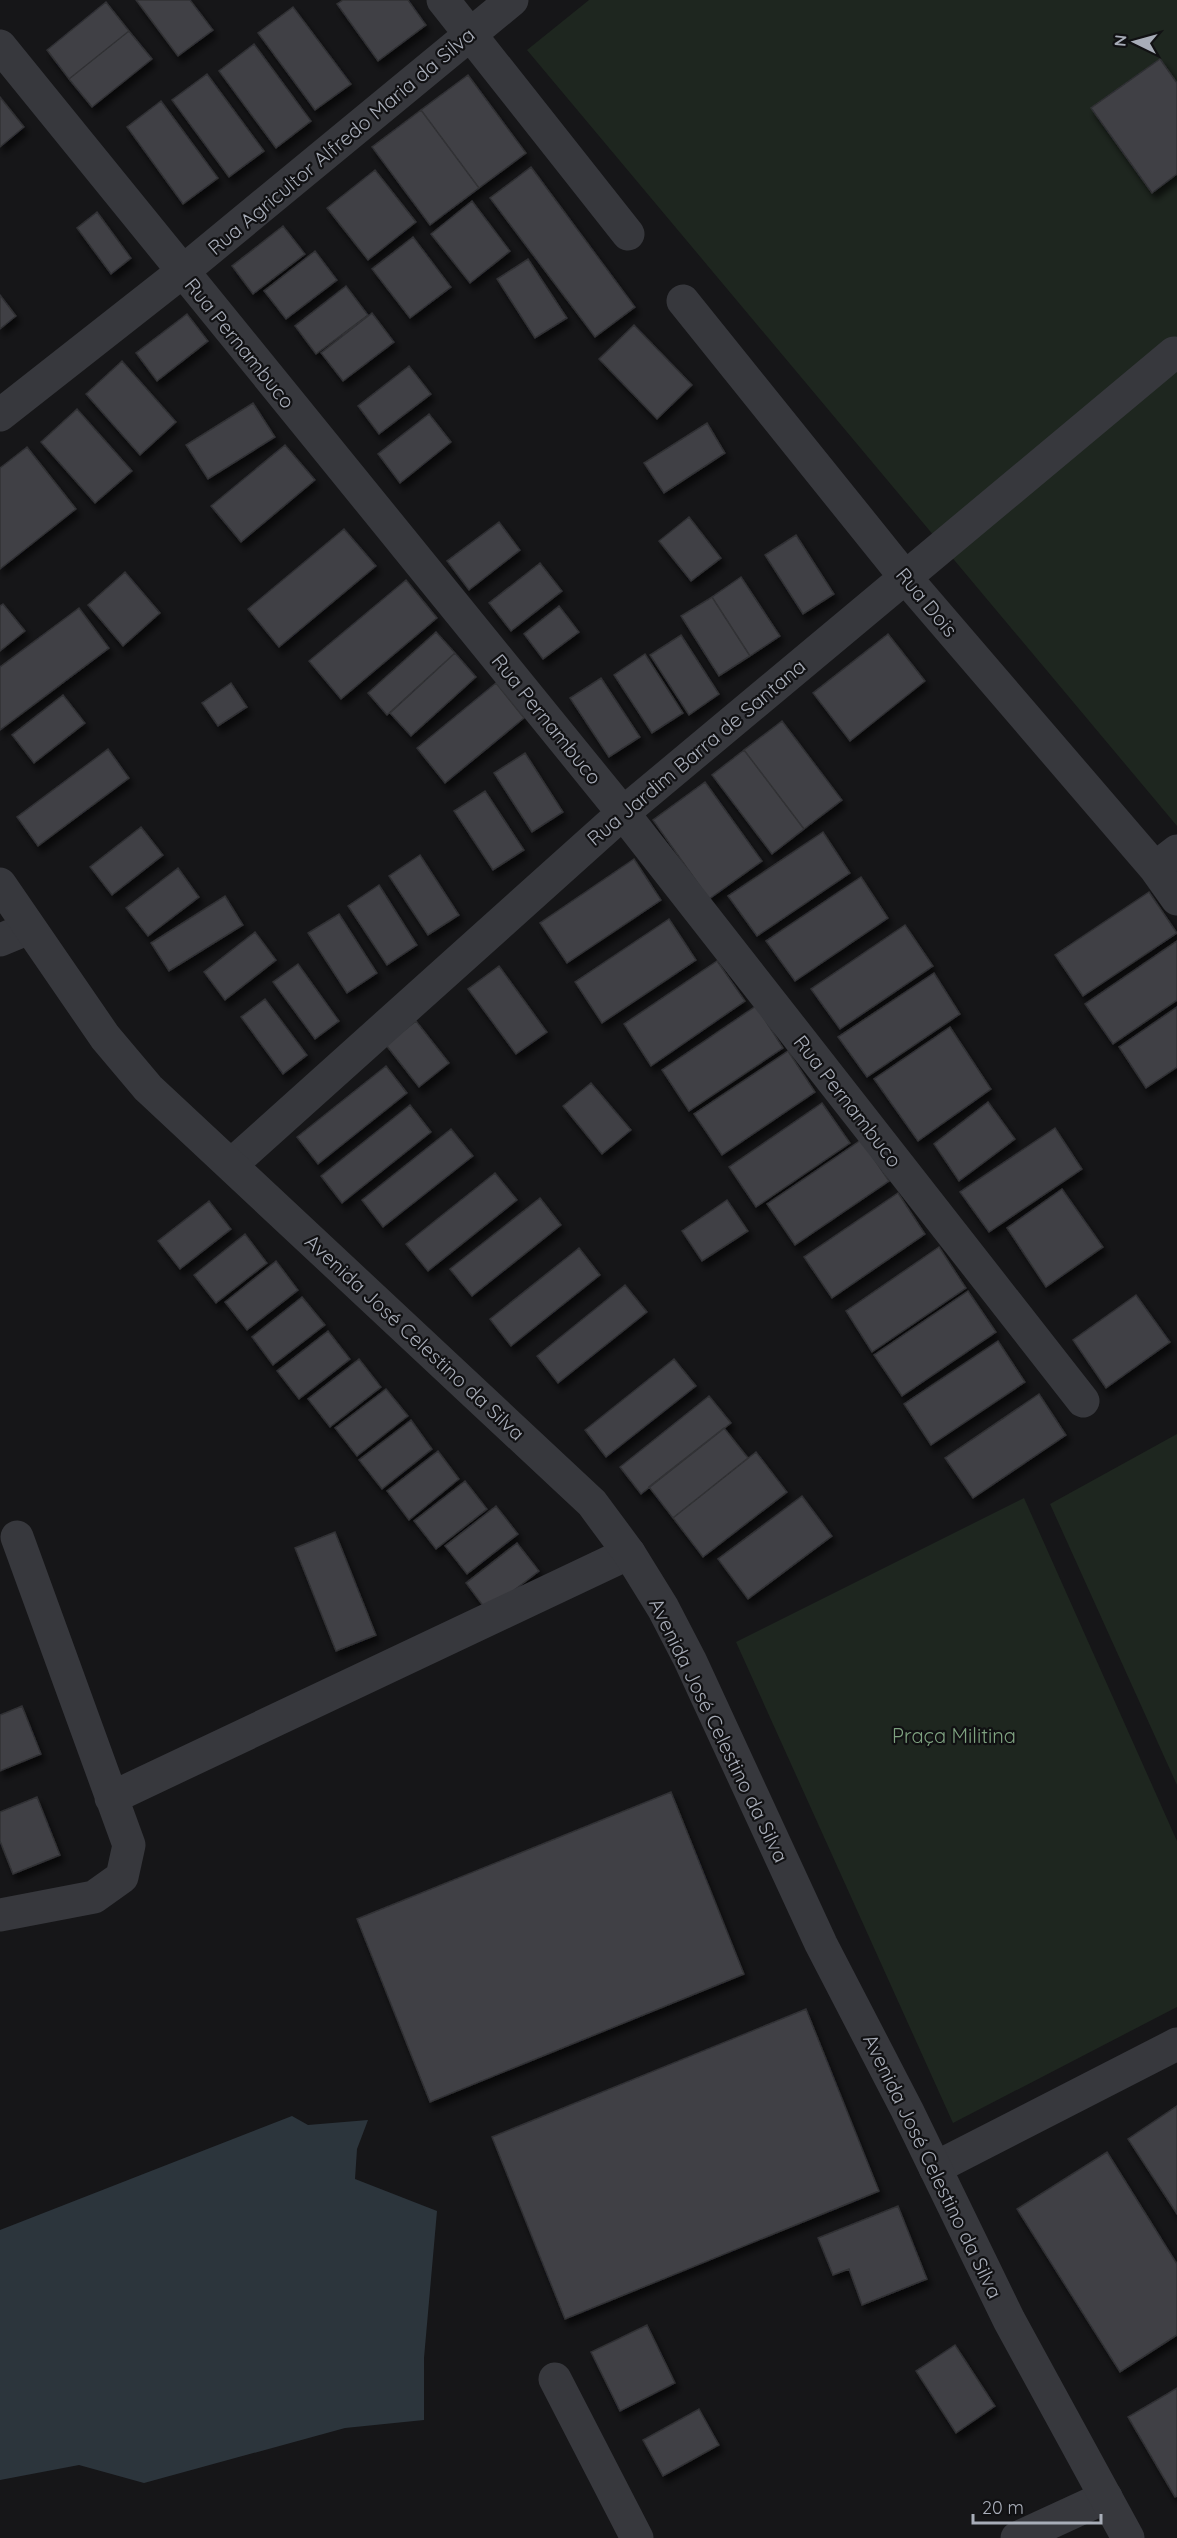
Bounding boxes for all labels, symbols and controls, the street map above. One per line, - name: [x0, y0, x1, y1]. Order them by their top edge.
- north arrow: [1105, 12, 1165, 72]
- street label: Rua Agricultor Alfredo Maria da Silva: [202, 22, 480, 260]
- text: N: [1110, 34, 1131, 47]
- street label: Rua Pernambuco: [180, 273, 300, 413]
- street label: Rua Dois: [891, 562, 963, 642]
- street label: Rua Pernambuco: [487, 649, 607, 789]
- street label: Rua Jardim Barra de Santana: [582, 653, 810, 851]
- street label: Rua Pernambuco: [789, 1030, 907, 1172]
- street label: Avenida José Celestino da Silva: [300, 1229, 530, 1445]
- street label: Avenida José Celestino da Silva: [644, 1594, 794, 1866]
- park label: Praça Militina: [892, 1723, 1016, 1748]
- street label: Avenida José Celestino da Silva: [858, 2030, 1008, 2302]
- scale bar: [973, 2487, 1100, 2525]
- text: 20 m: [982, 2496, 1024, 2519]

